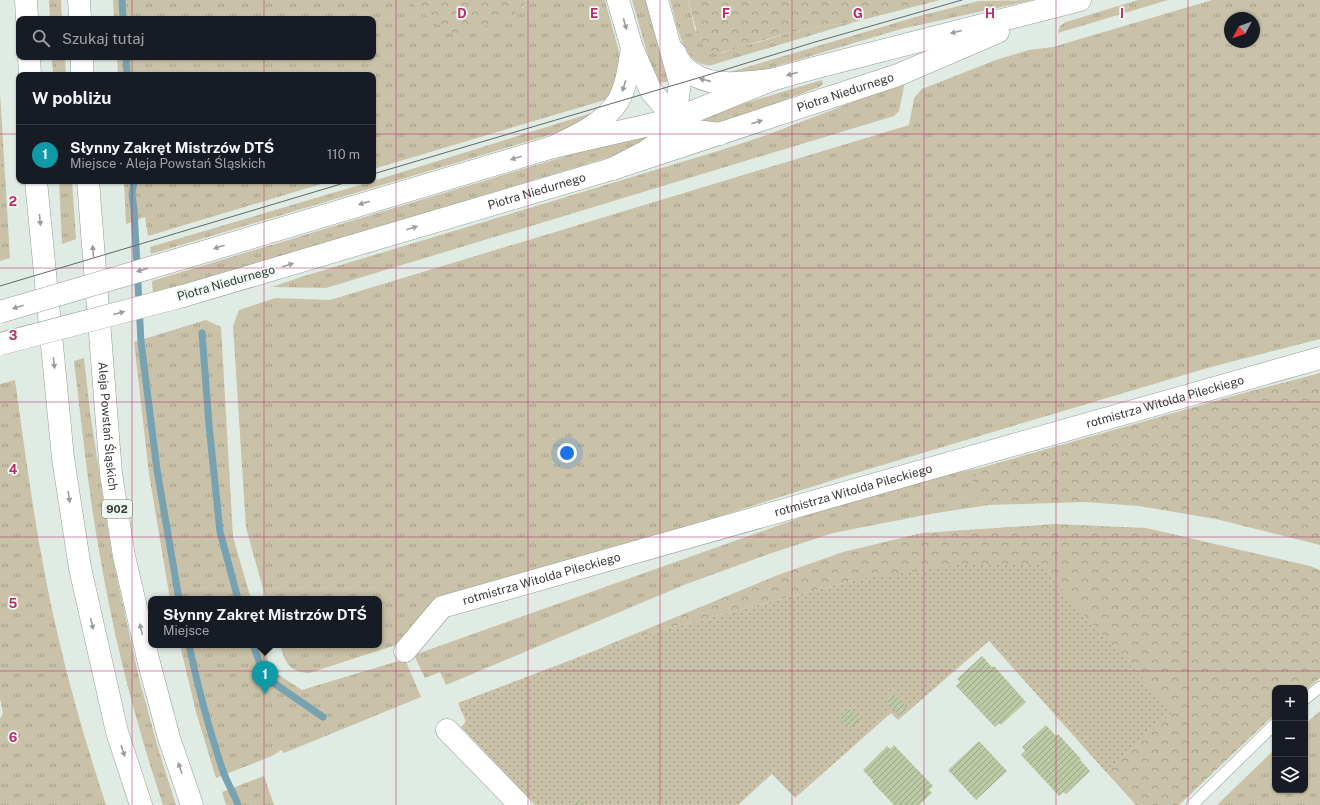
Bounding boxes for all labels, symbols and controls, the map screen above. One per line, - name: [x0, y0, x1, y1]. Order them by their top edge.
- text: D: [457, 6, 467, 21]
- text: E: [590, 6, 598, 21]
- text: F: [722, 6, 730, 21]
- text: G: [853, 6, 863, 21]
- text: H: [985, 6, 995, 21]
- text: I: [1120, 6, 1124, 21]
- north arrow: [1224, 12, 1260, 48]
- search box: [16, 16, 376, 60]
- one-way arrow: [622, 18, 628, 30]
- icon: search: [30, 27, 52, 49]
- one-way arrow: [950, 29, 962, 35]
- text: Szukaj tutaj: [62, 30, 145, 47]
- street label: Piotra Niedurnego: [795, 70, 896, 115]
- one-way arrow: [786, 71, 798, 77]
- one-way arrow: [699, 76, 711, 82]
- one-way arrow: [621, 80, 627, 92]
- text: W pobliżu: [32, 88, 111, 108]
- one-way arrow: [752, 119, 764, 125]
- text: Słynny Zakręt Mistrzów DTŚ: [70, 139, 274, 156]
- text: 1: [42, 147, 48, 162]
- text: 110 m: [327, 147, 360, 162]
- one-way arrow: [510, 155, 522, 161]
- text: Miejsce · Aleja Powstań Śląskich: [70, 156, 266, 171]
- street label: Piotra Niedurnego: [486, 170, 588, 212]
- text: 2: [9, 194, 17, 209]
- one-way arrow: [358, 200, 370, 206]
- one-way arrow: [37, 214, 43, 226]
- one-way arrow: [407, 225, 419, 231]
- one-way arrow: [213, 244, 225, 250]
- one-way arrow: [89, 245, 96, 257]
- street label: Piotra Niedurnego: [175, 262, 277, 304]
- one-way arrow: [281, 262, 294, 268]
- one-way arrow: [136, 267, 148, 273]
- one-way arrow: [11, 304, 23, 310]
- one-way arrow: [113, 309, 125, 315]
- text: 3: [9, 328, 18, 343]
- one-way arrow: [51, 357, 57, 369]
- street label: Aleja Powstań Śląskich: [95, 361, 121, 492]
- street label: rotmistrza Witolda Pileckiego: [1084, 373, 1246, 431]
- your location: [557, 443, 577, 463]
- street label: rotmistrza Witolda Pileckiego: [773, 461, 934, 519]
- text: 4: [9, 462, 18, 477]
- one-way arrow: [66, 491, 72, 503]
- road number: 902: [102, 500, 132, 518]
- street label: rotmistrza Witolda Pileckiego: [461, 550, 622, 608]
- text: 5: [9, 596, 18, 611]
- popup: [148, 596, 382, 648]
- text: Słynny Zakręt Mistrzów DTŚ: [163, 606, 367, 623]
- one-way arrow: [90, 618, 96, 631]
- one-way arrow: [138, 623, 144, 635]
- text: Miejsce: [163, 623, 209, 638]
- pin: 1: [252, 661, 278, 694]
- map controls: [1272, 685, 1308, 793]
- button: +: [1272, 685, 1308, 721]
- button: −: [1272, 721, 1308, 757]
- text: 6: [9, 730, 18, 745]
- one-way arrow: [120, 745, 126, 757]
- button: layers: [1272, 757, 1308, 793]
- one-way arrow: [176, 762, 182, 774]

